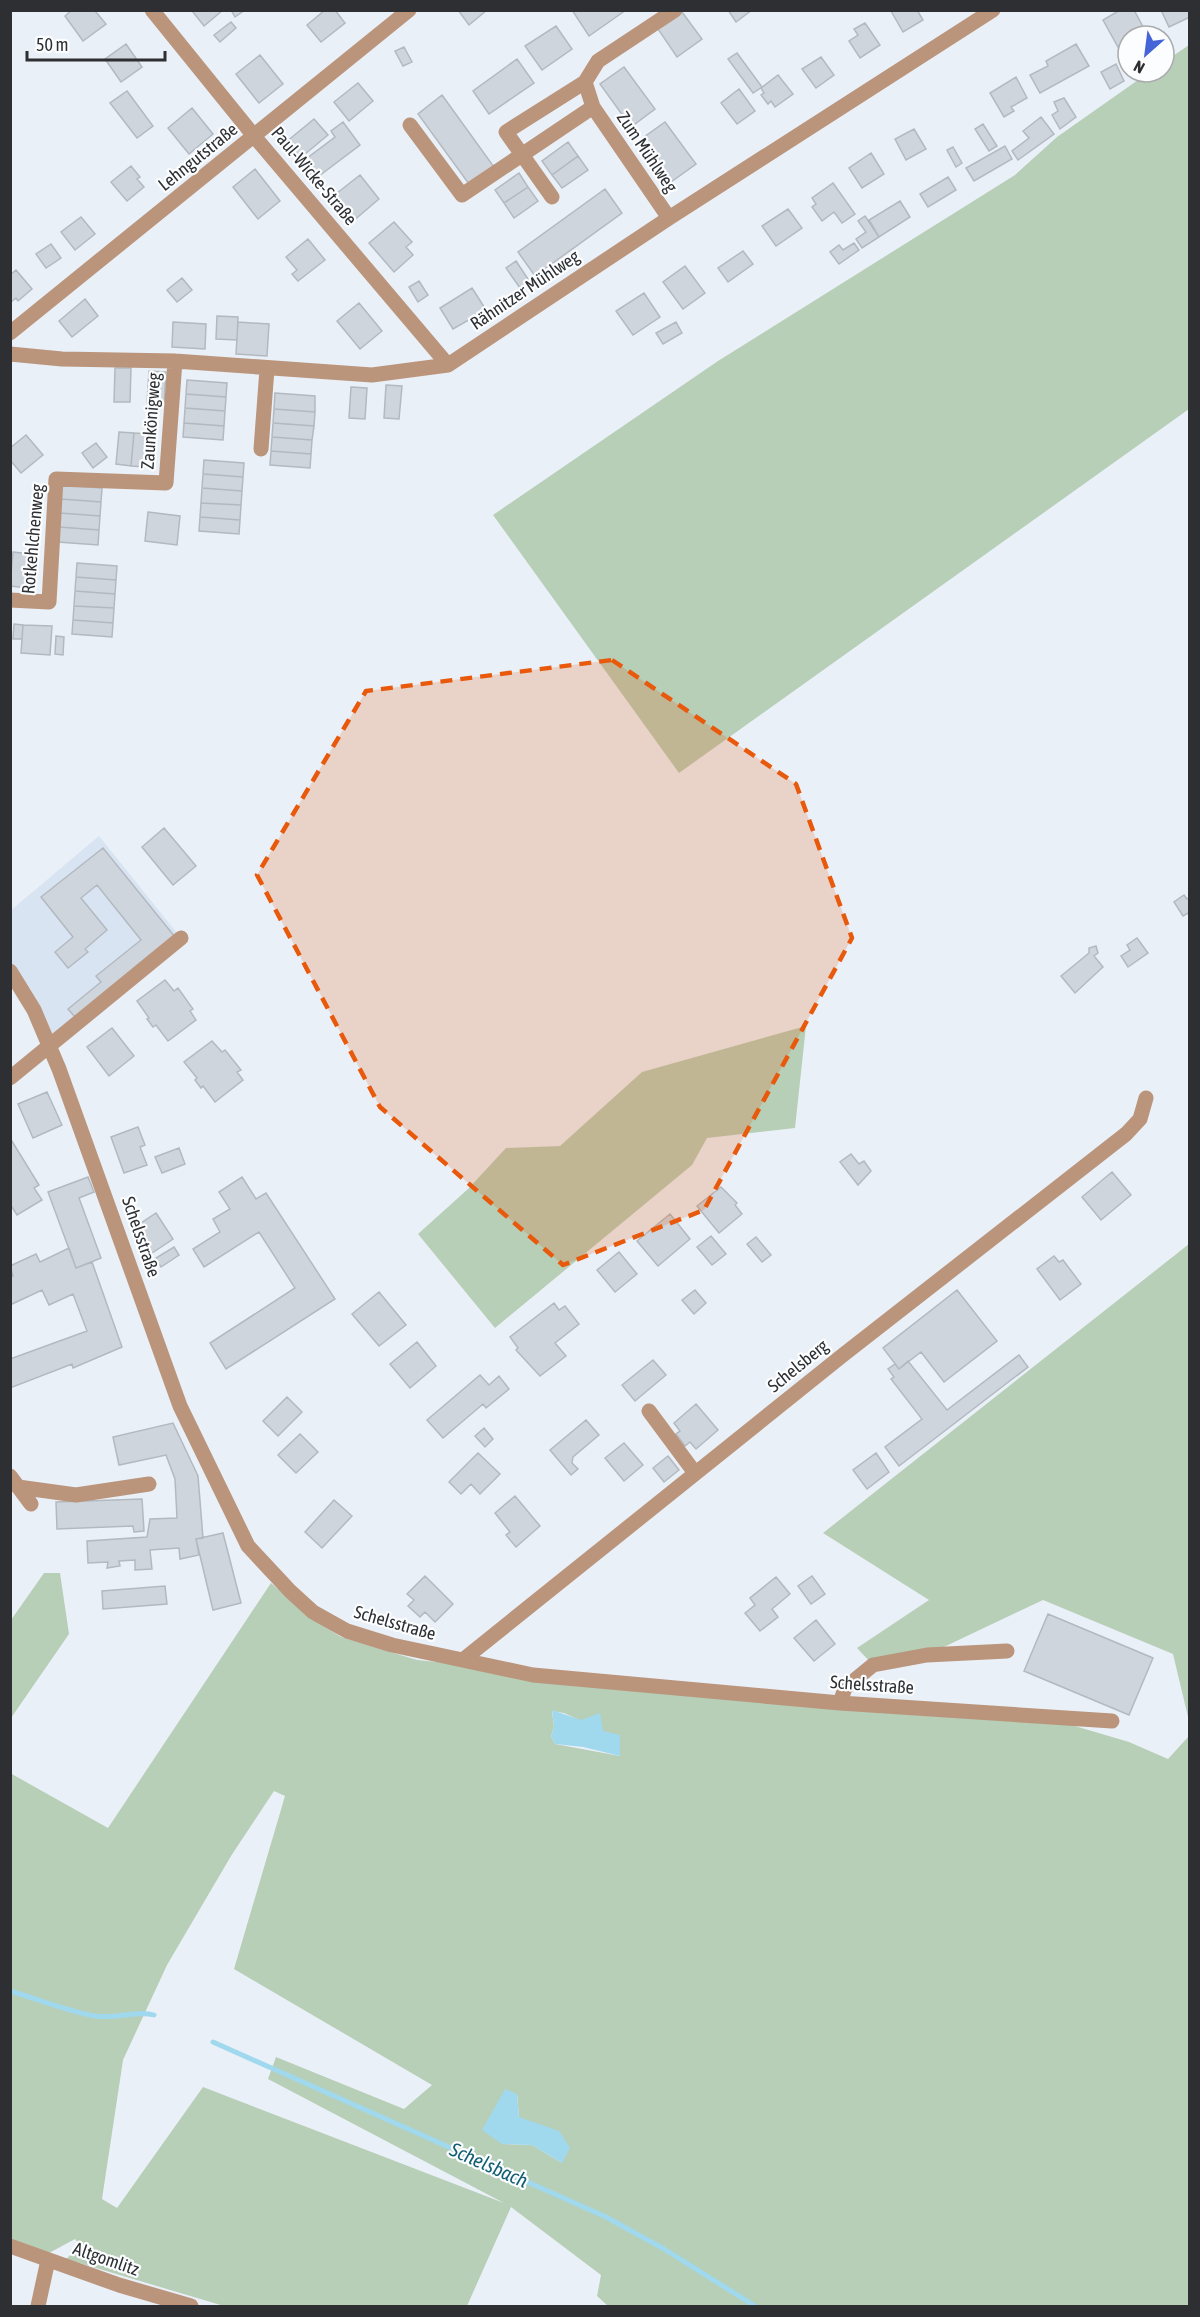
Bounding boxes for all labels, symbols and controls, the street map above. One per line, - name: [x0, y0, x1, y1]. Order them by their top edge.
- scale bar: [27, 24, 165, 62]
- north arrow: [1116, 24, 1176, 84]
- text: 50 m: [36, 34, 68, 55]
- text: N: [1131, 57, 1147, 77]
- street label: Zum Mühlweg: [613, 107, 682, 196]
- street label: Lehngutstraße: [154, 118, 241, 195]
- street label: Paul-Wicke-Straße: [267, 122, 362, 229]
- street label: Rähnitzer Mühlweg: [466, 245, 583, 334]
- street label: Zaunkönigweg: [137, 372, 164, 470]
- street label: Rotkehlchenweg: [17, 483, 48, 595]
- street label: Schelsstraße: [118, 1194, 165, 1280]
- street label: Schelsberg: [763, 1335, 832, 1396]
- street label: Schelsstraße: [352, 1601, 438, 1644]
- street label: Schelsstraße: [830, 1671, 915, 1698]
- water label: Schelsbach: [446, 2137, 532, 2192]
- street label: Altgomlitz: [71, 2238, 142, 2280]

